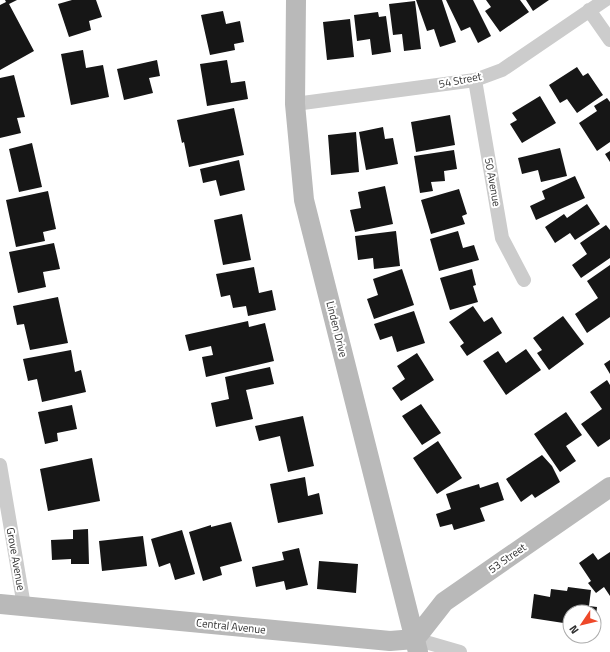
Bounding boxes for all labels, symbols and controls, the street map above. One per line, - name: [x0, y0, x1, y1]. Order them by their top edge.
- street label: 54 Street: [437, 68, 483, 92]
- street label: 50 Avenue: [481, 156, 505, 208]
- street label: Linden Drive: [322, 299, 352, 359]
- street label: Grove Avenue: [3, 526, 29, 592]
- street label: 53 Street: [485, 539, 529, 577]
- north arrow: [562, 604, 602, 644]
- street label: Central Avenue: [195, 614, 267, 638]
- text: N: [565, 622, 583, 637]

